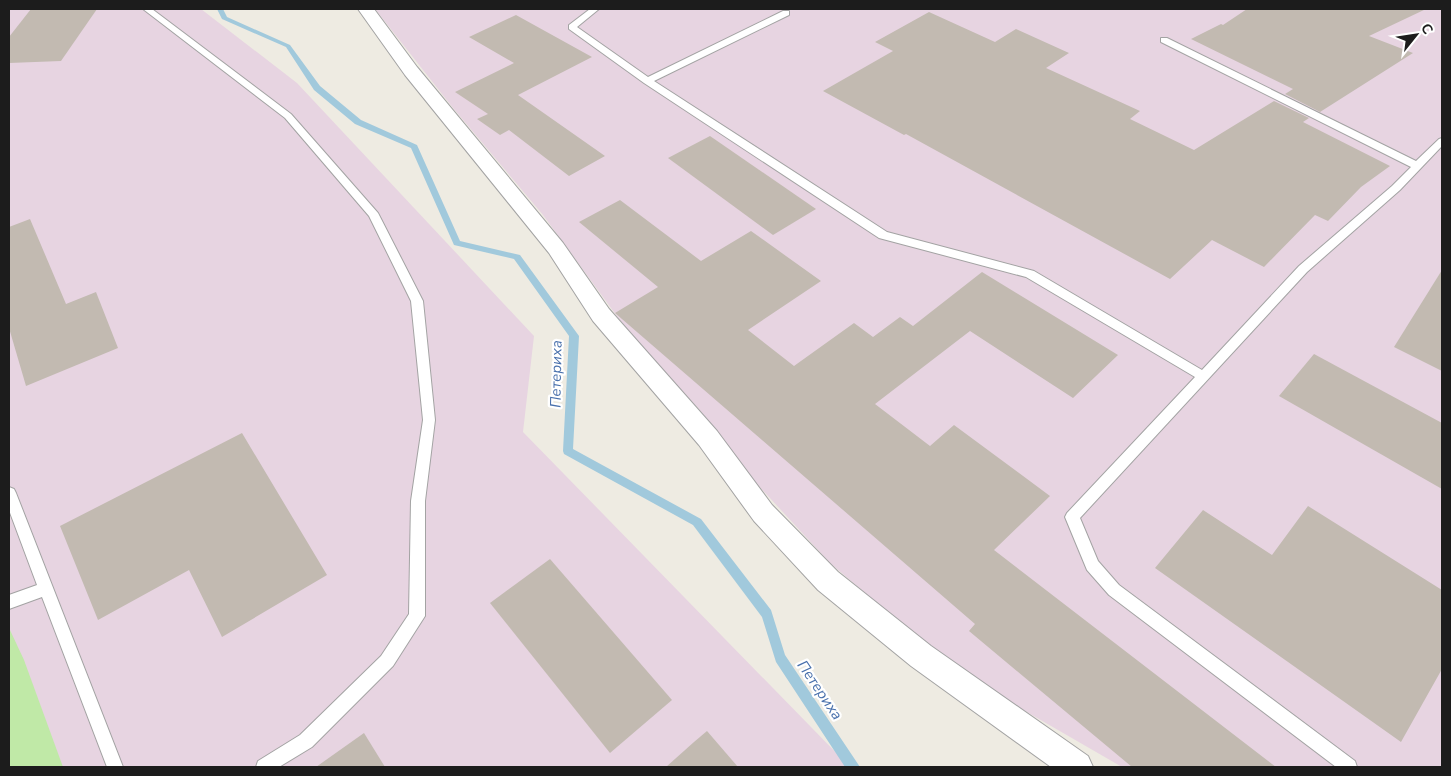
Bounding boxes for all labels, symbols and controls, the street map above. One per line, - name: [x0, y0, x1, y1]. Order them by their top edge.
- north arrow: [1391, 10, 1441, 60]
- text: С: [1416, 20, 1438, 38]
- water label: Петериха: [545, 340, 567, 408]
- water label: Петериха: [793, 656, 847, 724]

